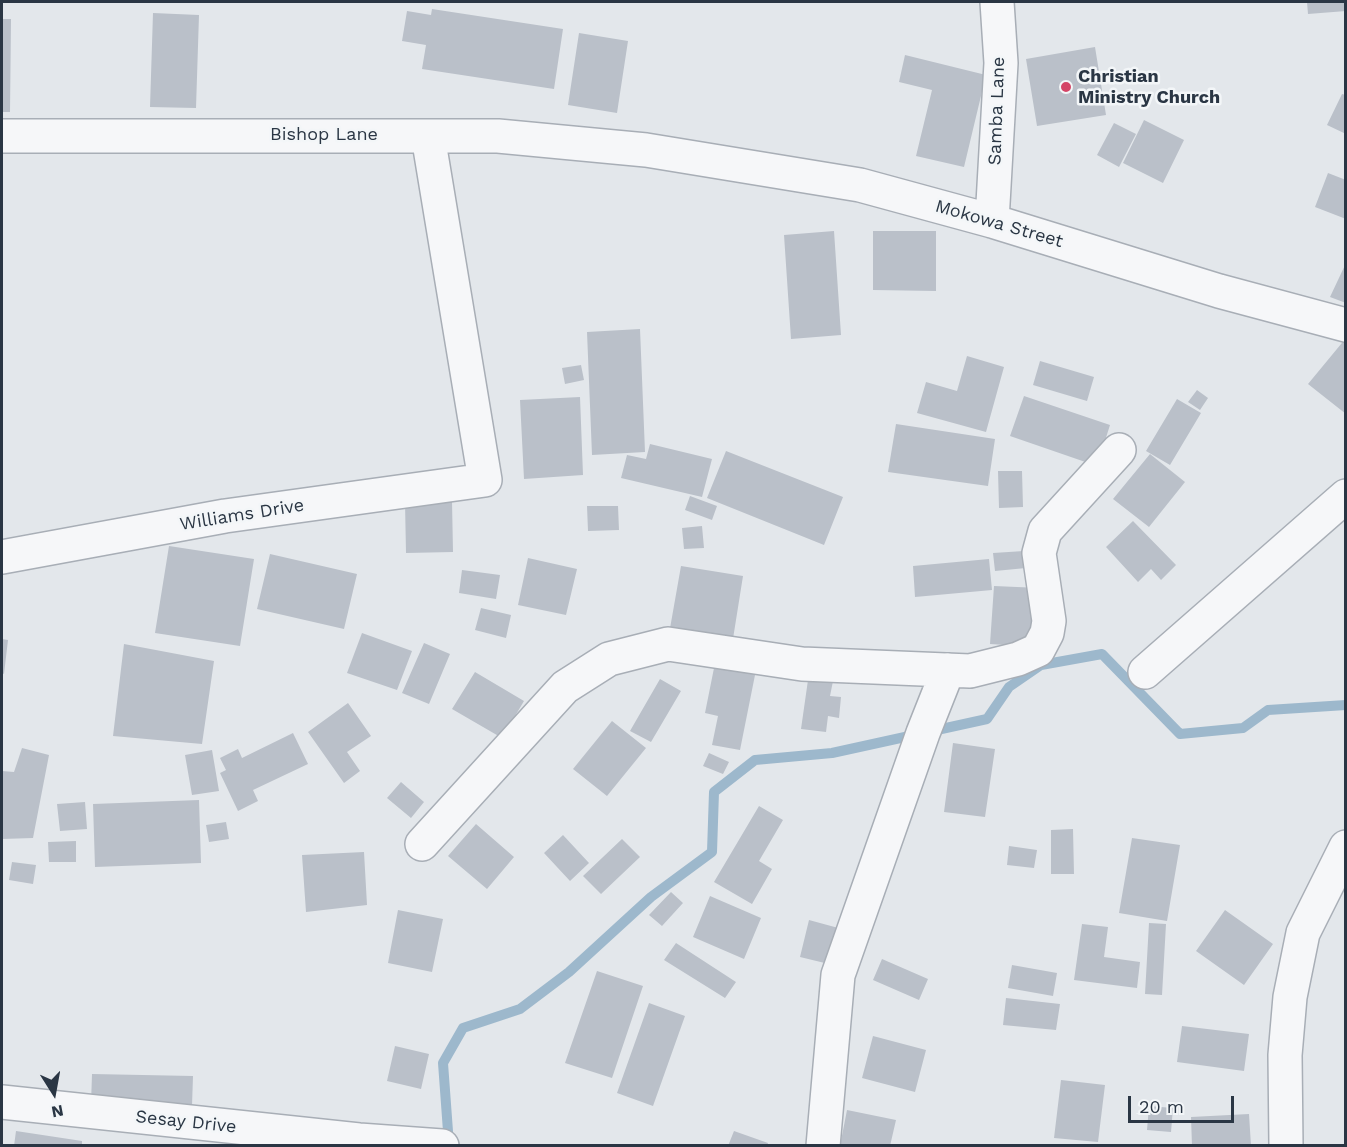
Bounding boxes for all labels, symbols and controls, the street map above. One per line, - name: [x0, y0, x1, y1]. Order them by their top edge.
- street label: Samba Lane: [984, 56, 1010, 166]
- place label: Christian Ministry Church: [1078, 66, 1220, 109]
- marker: Christian Ministry Church: [1059, 80, 1073, 94]
- street label: Bishop Lane: [270, 124, 378, 146]
- street label: Mokowa Street: [933, 195, 1065, 253]
- street label: Williams Drive: [178, 495, 306, 535]
- north arrow: [24, 1063, 84, 1123]
- scale bar: [1131, 1084, 1238, 1122]
- text: 20 m: [1139, 1096, 1184, 1117]
- text: N: [50, 1101, 65, 1122]
- street label: Sesay Drive: [135, 1106, 237, 1138]

